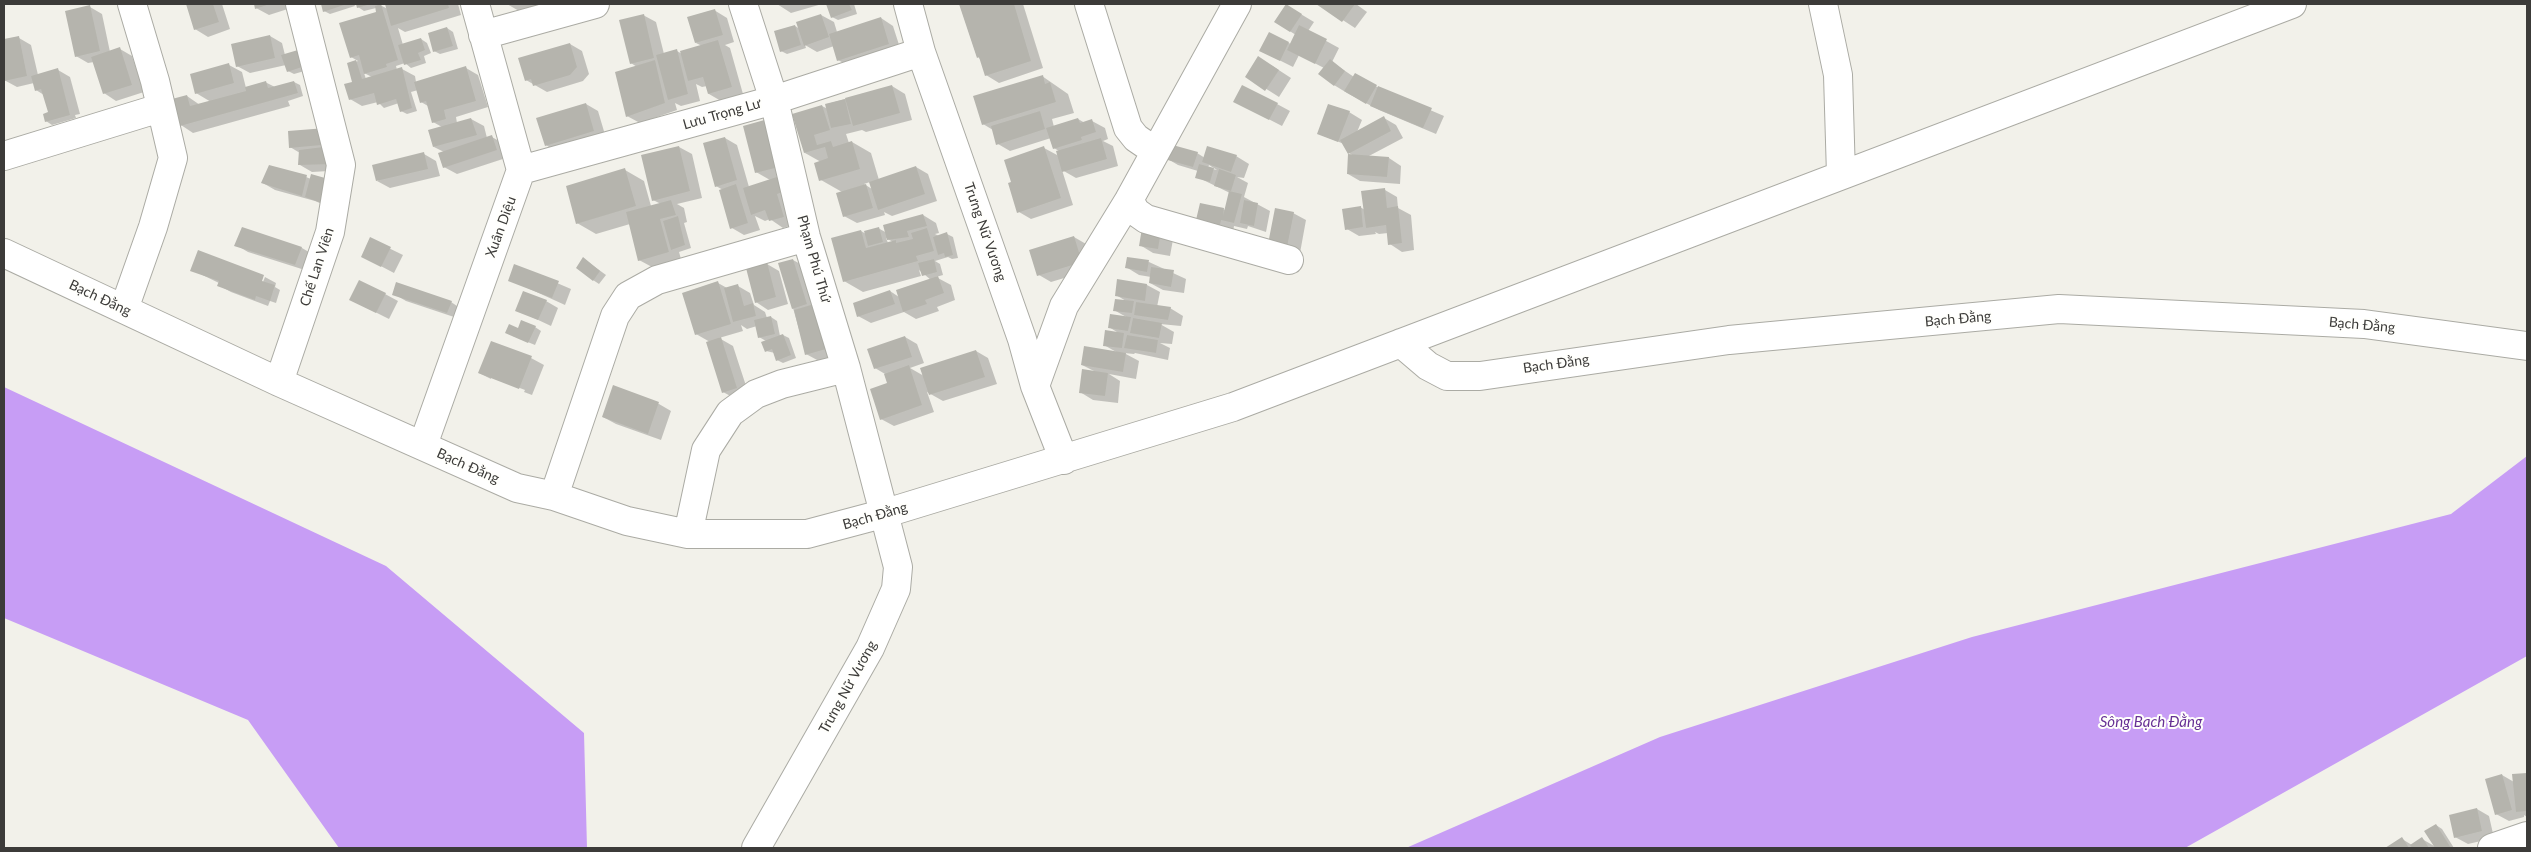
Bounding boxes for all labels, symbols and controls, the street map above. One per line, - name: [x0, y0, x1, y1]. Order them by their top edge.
- street label: Lưu Trọng Lư: [681, 95, 763, 133]
- street label: Trưng Nữ Vương: [960, 180, 1010, 284]
- street label: Xuân Diệu: [482, 194, 520, 260]
- street label: Phạm Phú Thứ: [793, 213, 835, 305]
- street label: Chế Lan Viên: [296, 226, 338, 308]
- street label: Bạch Đằng: [66, 276, 134, 320]
- street label: Bạch Đằng: [1924, 308, 1992, 330]
- street label: Bạch Đằng: [2328, 314, 2396, 336]
- street label: Bạch Đằng: [1522, 351, 1590, 377]
- street label: Bạch Đằng: [434, 445, 502, 487]
- street label: Bạch Đằng: [841, 499, 909, 533]
- street label: Trưng Nữ Vương: [816, 638, 880, 736]
- water label: Sông Bạch Đằng: [2100, 713, 2202, 731]

